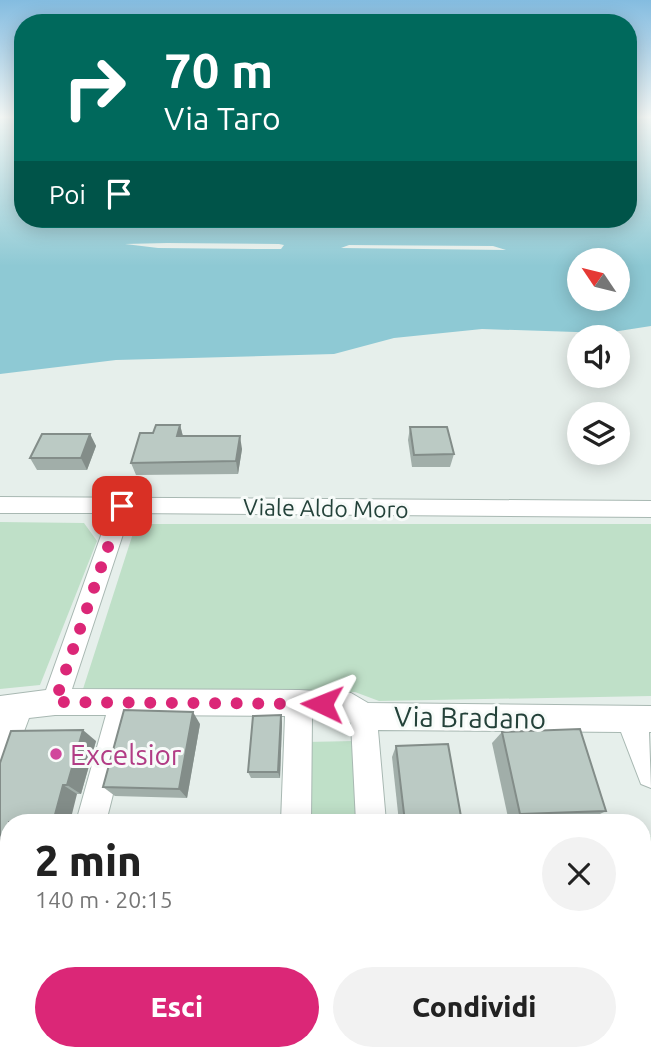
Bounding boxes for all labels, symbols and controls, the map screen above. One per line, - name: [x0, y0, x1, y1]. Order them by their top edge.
- icon: right: [49, 42, 140, 133]
- text: 70 m: [164, 42, 273, 97]
- text: Via Taro: [164, 100, 281, 136]
- icon: arrive: [100, 175, 138, 213]
- text: Poi: [49, 180, 86, 209]
- north arrow: [567, 248, 630, 312]
- map controls: [567, 248, 630, 465]
- button: sound: [567, 325, 630, 388]
- button: layers: [567, 402, 630, 465]
- pin: [92, 476, 152, 536]
- icon: arrive: [103, 487, 141, 525]
- street label: Viale Aldo Moro: [243, 494, 409, 522]
- position arrow: [285, 667, 359, 741]
- street label: Via Bradano: [394, 700, 546, 734]
- place label: Excelsior: [70, 739, 182, 770]
- marker: Excelsior: [48, 746, 64, 762]
- text: 2 min: [35, 837, 142, 884]
- button: close: [542, 837, 616, 911]
- text: 140 m · 20:15: [35, 887, 173, 912]
- button: Esci: [35, 967, 319, 1047]
- button: Condividi: [333, 967, 616, 1047]

